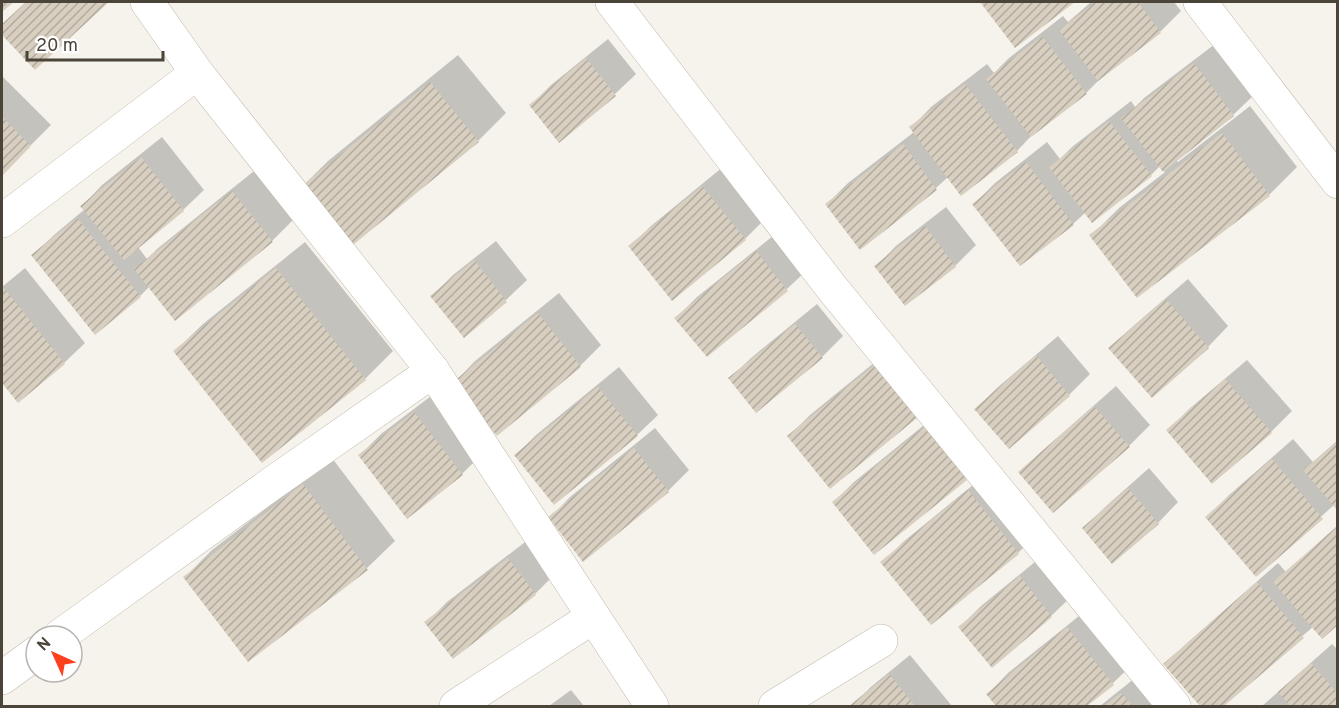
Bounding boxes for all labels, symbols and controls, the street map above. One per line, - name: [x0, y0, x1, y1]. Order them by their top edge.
- scale bar: [27, 24, 164, 62]
- text: 20 m: [36, 35, 78, 58]
- north arrow: [24, 624, 84, 684]
- text: N: [34, 634, 56, 656]

